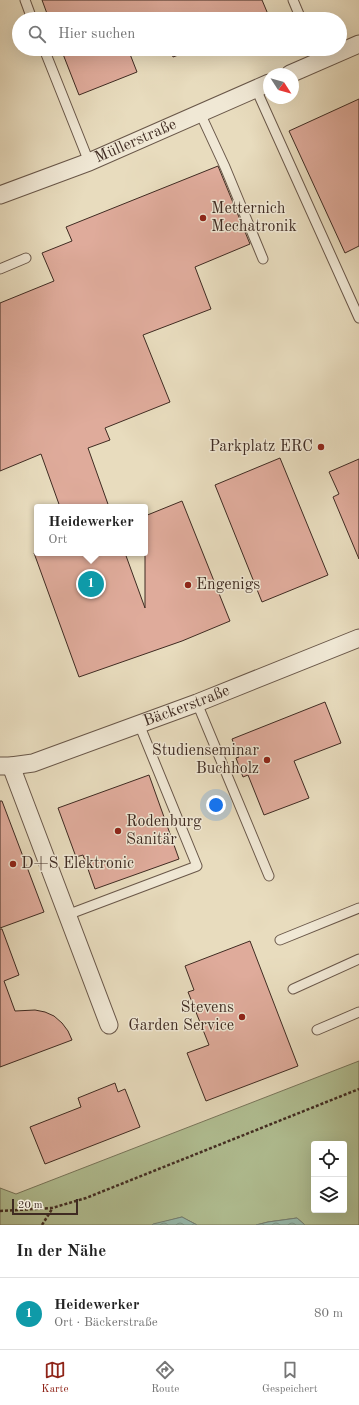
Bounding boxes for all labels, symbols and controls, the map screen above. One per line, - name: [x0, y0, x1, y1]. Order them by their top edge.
- search box: [12, 12, 347, 56]
- icon: search: [26, 23, 48, 45]
- text: Hier suchen: [58, 27, 135, 42]
- north arrow: [263, 68, 299, 104]
- street label: Müllerstraße: [93, 117, 179, 166]
- place label: Metternich Mechatronik: [211, 201, 297, 235]
- marker: Metternich Mechatronik: [198, 213, 208, 223]
- place label: Parkplatz ERC: [209, 439, 313, 455]
- marker: Parkplatz ERC: [316, 442, 326, 452]
- popup: [34, 504, 148, 556]
- text: Heidewerker: [48, 515, 134, 530]
- text: Ort: [48, 533, 67, 546]
- pin: 1: [78, 569, 104, 599]
- place label: Engenigs: [196, 577, 260, 593]
- marker: Engenigs: [183, 580, 193, 590]
- street label: Bäckerstraße: [141, 683, 232, 730]
- place label: Studienseminar Buchholz: [152, 743, 259, 777]
- marker: Studienseminar Buchholz: [262, 755, 272, 765]
- your location: [206, 795, 226, 815]
- place label: Rodenburg Sanitär: [126, 814, 202, 848]
- marker: Rodenburg Sanitär: [113, 826, 123, 836]
- place label: D+S Elektronic: [21, 856, 134, 872]
- marker: D+S Elektronic: [8, 859, 18, 869]
- place label: Stevens Garden Service: [128, 1000, 234, 1034]
- marker: Stevens Garden Service: [237, 1012, 247, 1022]
- map controls: [311, 1141, 347, 1213]
- button: locate: [311, 1141, 347, 1177]
- button: layers: [311, 1177, 347, 1213]
- scale bar: [12, 1197, 78, 1216]
- text: 20 m: [18, 1200, 43, 1211]
- text: In der Nähe: [16, 1243, 106, 1260]
- text: Heidewerker: [54, 1298, 139, 1313]
- text: 1: [25, 1307, 33, 1320]
- text: 80 m: [314, 1307, 343, 1320]
- text: Ort · Bäckerstraße: [54, 1316, 158, 1329]
- tab: Karte: [41, 1359, 69, 1397]
- tab: Route: [151, 1359, 179, 1397]
- tab: Gespeichert: [262, 1359, 318, 1397]

